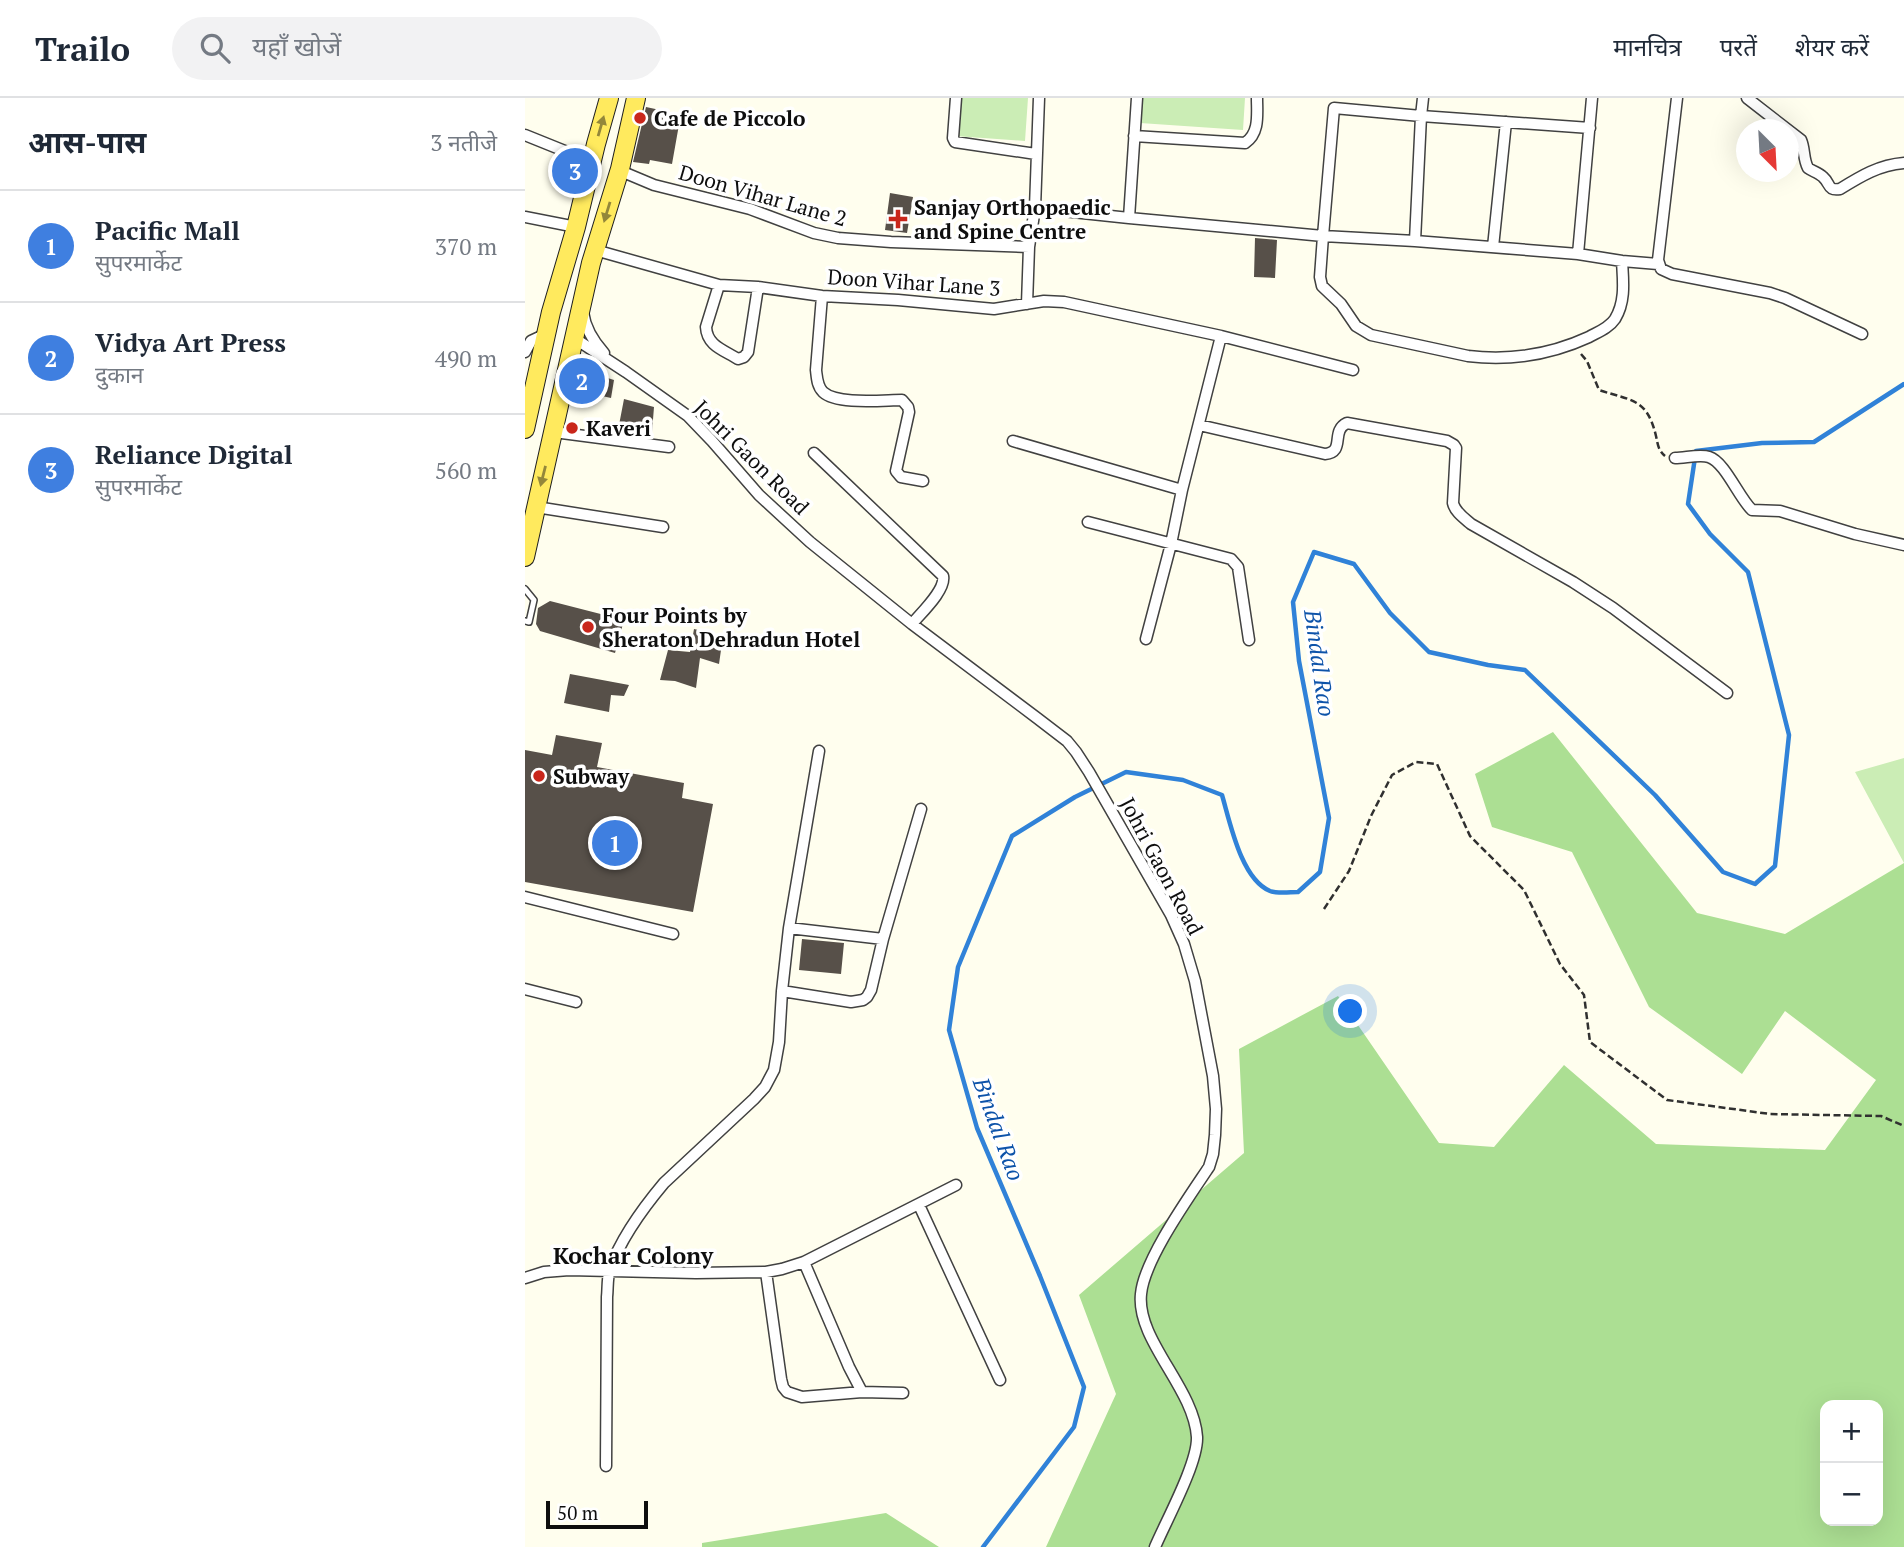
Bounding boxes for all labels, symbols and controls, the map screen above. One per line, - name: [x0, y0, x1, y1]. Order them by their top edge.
- search box: [172, 17, 662, 80]
- text: Trailo: [35, 27, 130, 70]
- icon: search: [196, 29, 234, 67]
- text: यहाँ खोजें: [252, 29, 341, 63]
- text: मानचित्र: [1613, 31, 1682, 63]
- text: परतें: [1720, 31, 1757, 63]
- text: शेयर करें: [1795, 31, 1869, 63]
- place label: Cafe de Piccolo: [654, 104, 805, 132]
- marker: Cafe de Piccolo: [632, 110, 648, 126]
- one-way arrow: [597, 115, 607, 136]
- north arrow: [1736, 119, 1799, 182]
- text: आस-पास: [28, 122, 146, 162]
- text: 3 नतीजे: [430, 127, 497, 158]
- pin: 3: [552, 145, 598, 197]
- street label: Doon Vihar Lane 2: [676, 158, 850, 232]
- place label: Sanjay Orthopaedic and Spine Centre: [914, 193, 1111, 245]
- one-way arrow: [601, 201, 611, 222]
- marker: Sanjay Orthopaedic and Spine Centre: [888, 209, 908, 229]
- text: Pacific Mall: [95, 213, 240, 247]
- text: 1: [45, 231, 58, 262]
- text: 370 m: [435, 231, 497, 262]
- text: सुपरमार्केट: [95, 247, 182, 278]
- street label: Doon Vihar Lane 3: [827, 262, 1001, 302]
- text: Vidya Art Press: [95, 325, 286, 359]
- text: 2: [45, 343, 58, 374]
- text: 490 m: [435, 343, 497, 374]
- pin: 2: [559, 355, 605, 407]
- text: दुकान: [95, 359, 144, 390]
- street label: Johri Gaon Road: [688, 393, 816, 521]
- place label: Kaveri: [586, 414, 651, 442]
- marker: Kaveri: [564, 420, 580, 436]
- text: Reliance Digital: [95, 437, 293, 471]
- text: 3: [45, 455, 58, 486]
- text: 560 m: [435, 455, 497, 486]
- one-way arrow: [537, 465, 548, 487]
- text: सुपरमार्केट: [95, 471, 182, 502]
- place label: Four Points by Sheraton Dehradun Hotel: [602, 601, 860, 653]
- water label: Bindal Rao: [1297, 607, 1343, 718]
- marker: Four Points by Sheraton Dehradun Hotel: [580, 619, 596, 635]
- place label: Subway: [553, 762, 630, 790]
- marker: Subway: [531, 768, 547, 784]
- street label: Johri Gaon Road: [1114, 792, 1210, 940]
- pin: 1: [592, 817, 638, 869]
- your location: [1333, 994, 1367, 1028]
- water label: Bindal Rao: [966, 1072, 1032, 1185]
- district label: Kochar Colony: [553, 1240, 714, 1271]
- map controls: [1820, 1400, 1883, 1526]
- button: +: [1820, 1400, 1883, 1463]
- button: −: [1820, 1463, 1883, 1526]
- scale bar: [546, 1498, 647, 1530]
- text: 50 m: [557, 1500, 598, 1525]

